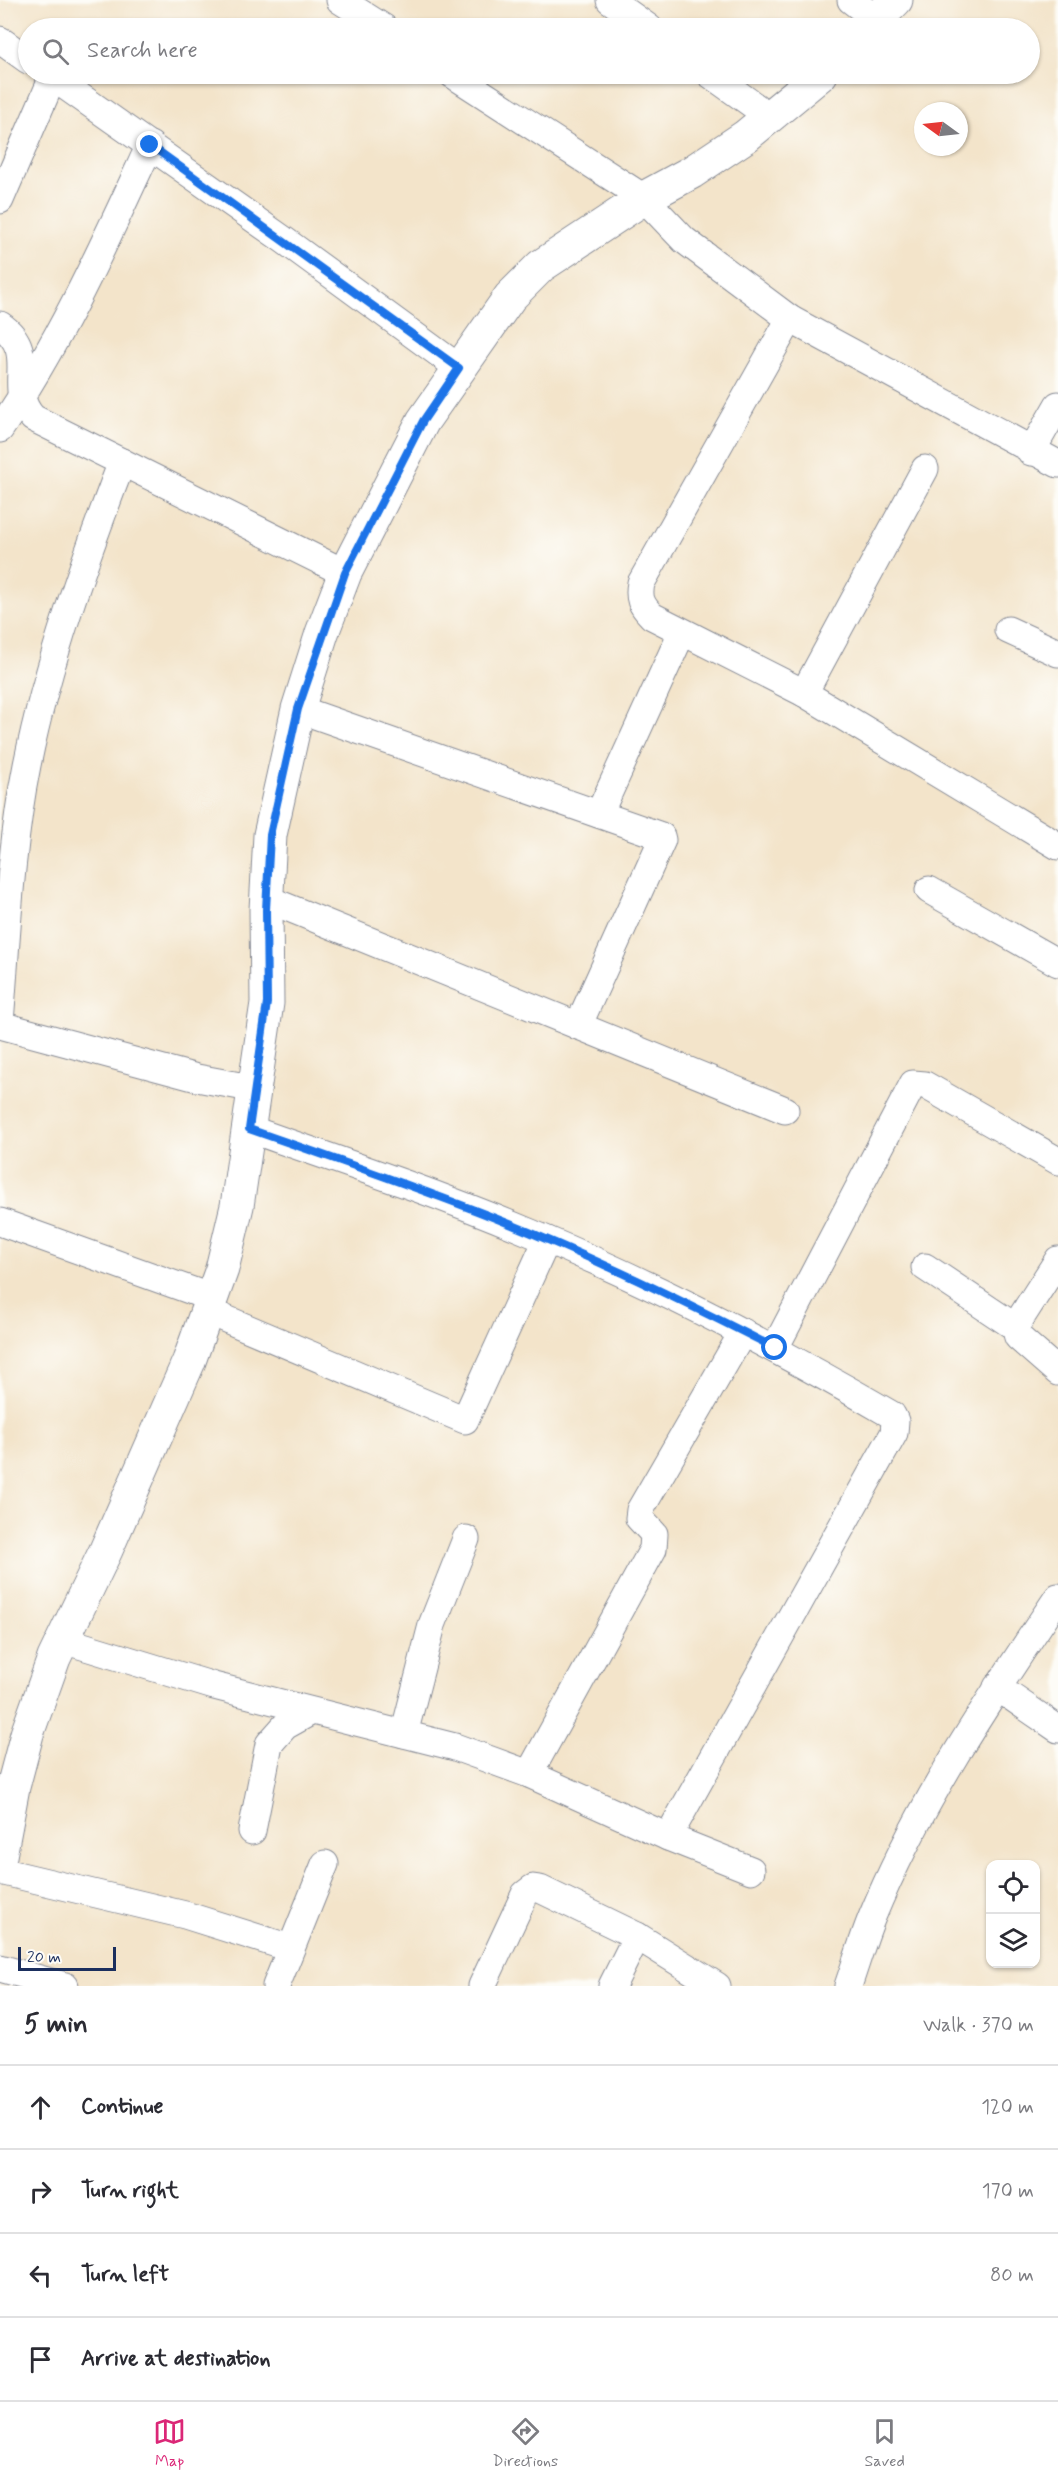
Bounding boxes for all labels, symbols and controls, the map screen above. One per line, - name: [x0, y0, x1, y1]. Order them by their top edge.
- search box: [18, 18, 1040, 84]
- icon: search: [39, 35, 72, 68]
- text: Search here: [87, 37, 198, 65]
- north arrow: [914, 102, 968, 156]
- route end: [136, 131, 162, 157]
- route start: [761, 1334, 787, 1360]
- map controls: [986, 1860, 1040, 1968]
- button: locate: [986, 1860, 1040, 1914]
- button: layers: [986, 1914, 1040, 1968]
- scale bar: [18, 1944, 116, 1972]
- text: 20 m: [27, 1947, 61, 1968]
- text: 5 min: [24, 2008, 88, 2042]
- text: Walk · 370 m: [923, 2012, 1034, 2039]
- icon: ahead: [24, 2091, 57, 2124]
- text: Continue: [81, 2093, 163, 2121]
- text: 120 m: [981, 2094, 1034, 2121]
- icon: right: [24, 2175, 57, 2208]
- text: Turn right: [81, 2177, 179, 2205]
- text: 170 m: [982, 2178, 1034, 2205]
- icon: left: [24, 2259, 57, 2292]
- text: Turn left: [81, 2261, 169, 2289]
- text: 80 m: [990, 2262, 1034, 2289]
- icon: arrive: [24, 2343, 57, 2376]
- text: Arrive at destination: [81, 2345, 271, 2373]
- tab: Map: [153, 2415, 186, 2472]
- tab: Directions: [492, 2415, 558, 2472]
- tab: Saved: [864, 2415, 905, 2472]

